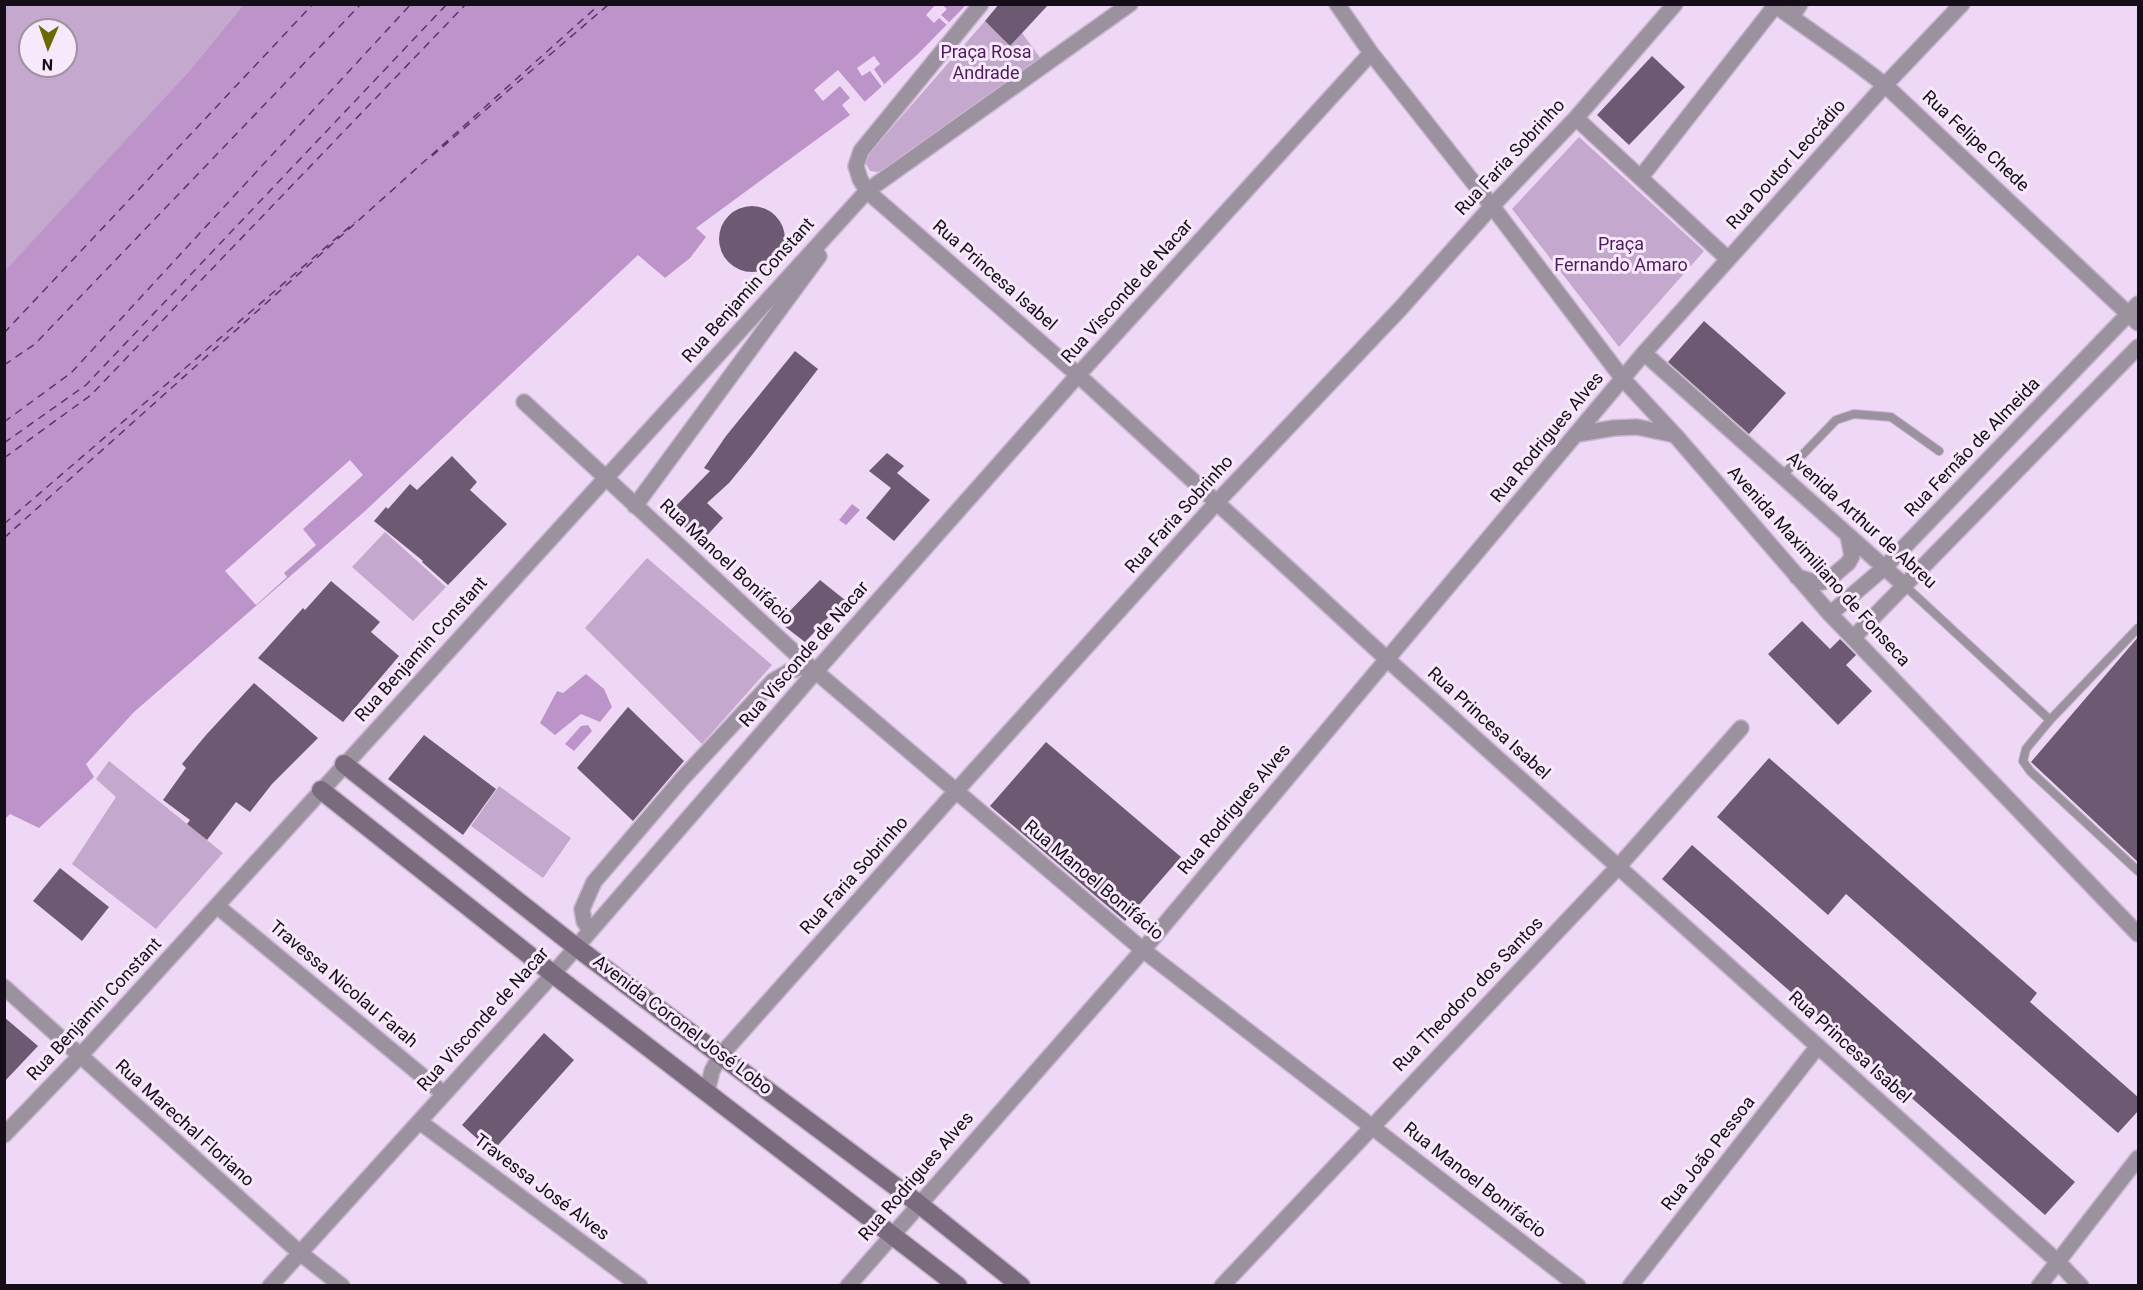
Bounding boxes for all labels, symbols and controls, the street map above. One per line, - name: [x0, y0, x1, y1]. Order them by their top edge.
- north arrow: [18, 18, 78, 78]
- park label: Praça Rosa Andrade: [940, 42, 1032, 84]
- text: N: [41, 55, 53, 74]
- street label: Rua Felipe Chede: [1917, 87, 2033, 197]
- street label: Rua Faria Sobrinho: [1452, 95, 1570, 221]
- street label: Rua Doutor Leocádio: [1723, 96, 1851, 234]
- street label: Rua Benjamin Constant: [678, 214, 820, 368]
- street label: Rua Princesa Isabel: [927, 216, 1061, 336]
- street label: Rua Visconde de Nacar: [1058, 216, 1198, 368]
- park label: Praça Fernando Amaro: [1554, 234, 1688, 276]
- street label: Rua Rodrigues Alves: [1487, 368, 1609, 508]
- street label: Rua Fernão de Almeida: [1901, 374, 2045, 522]
- street label: Avenida Arthur de Abreu: [1782, 448, 1940, 594]
- street label: Rua Faria Sobrinho: [1121, 452, 1239, 578]
- street label: Avenida Maximiliano de Fonseca: [1722, 462, 1914, 672]
- street label: Rua Manoel Bonifácio: [655, 495, 797, 631]
- street label: Rua Benjamin Constant: [351, 573, 493, 727]
- street label: Rua Visconde de Nacar: [736, 578, 874, 732]
- street label: Rua Princesa Isabel: [1422, 663, 1554, 785]
- street label: Rua Rodrigues Alves: [1174, 740, 1296, 880]
- street label: Rua Faria Sobrinho: [796, 813, 914, 939]
- street label: Rua Manoel Bonifácio: [1019, 816, 1167, 946]
- street label: Rua Theodoro dos Santos: [1389, 913, 1549, 1077]
- street label: Travessa Nicolau Farah: [264, 917, 422, 1053]
- street label: Rua Benjamin Constant: [23, 934, 167, 1086]
- street label: Rua Visconde de Nacar: [414, 944, 554, 1096]
- street label: Avenida Coronel José Lobo: [588, 952, 776, 1100]
- street label: Rua Princesa Isabel: [1783, 987, 1915, 1109]
- street label: Rua Marechal Floriano: [110, 1056, 258, 1192]
- street label: Rua João Pessoa: [1658, 1092, 1760, 1216]
- street label: Rua Rodrigues Alves: [855, 1108, 979, 1246]
- street label: Rua Manoel Bonifácio: [1398, 1119, 1550, 1243]
- street label: Travessa José Alves: [469, 1130, 613, 1246]

